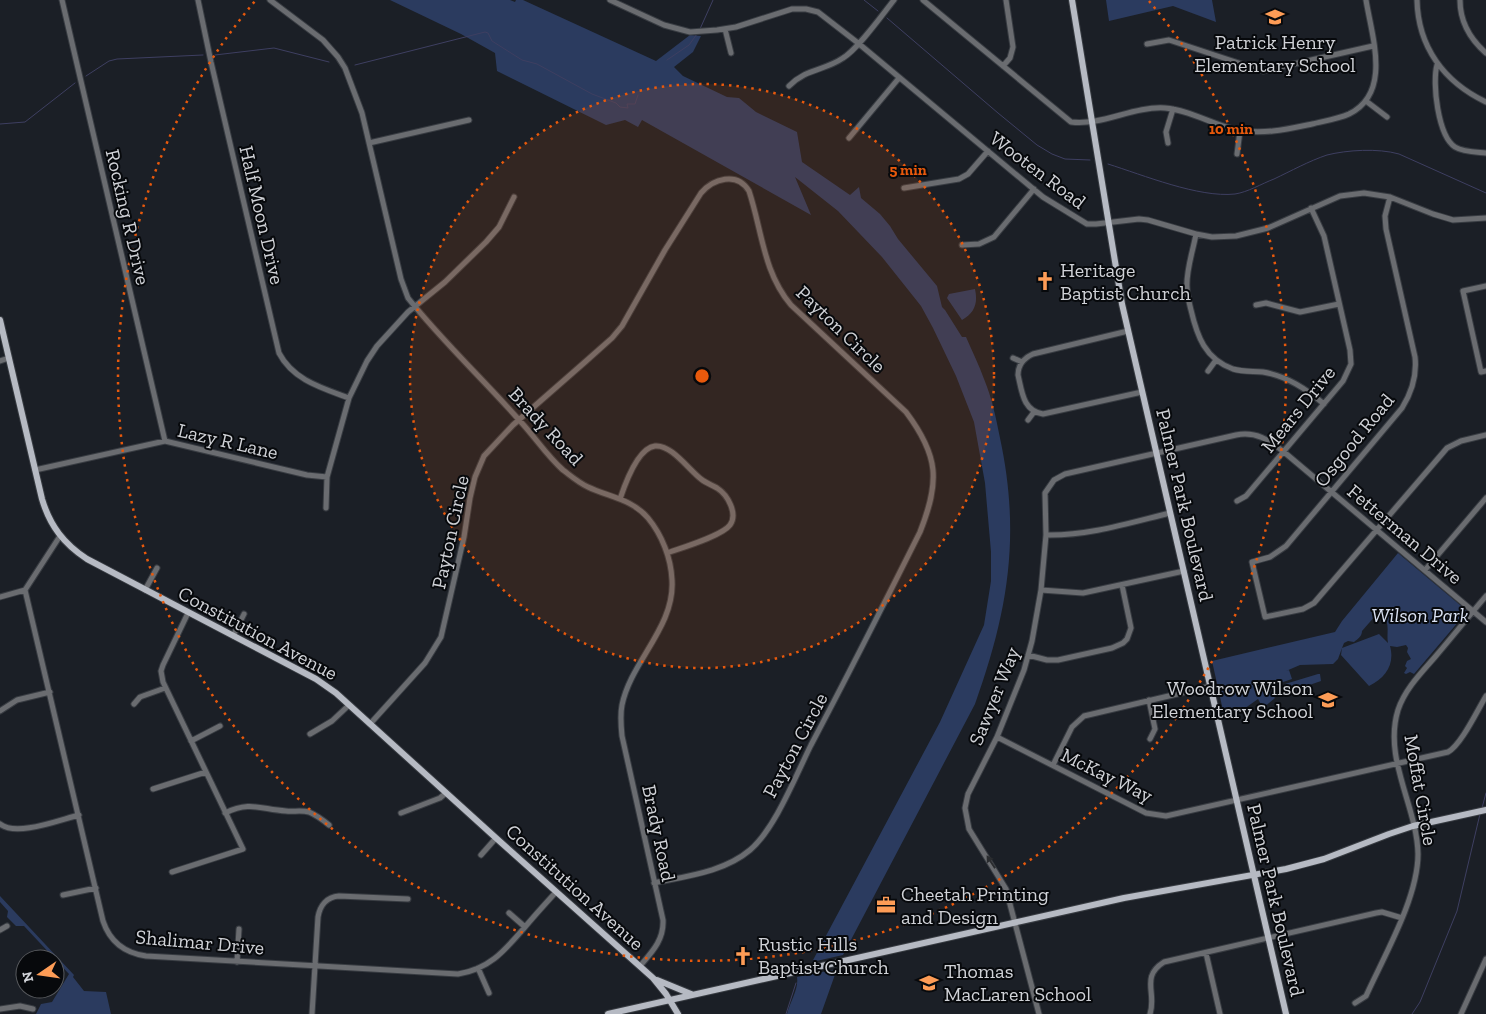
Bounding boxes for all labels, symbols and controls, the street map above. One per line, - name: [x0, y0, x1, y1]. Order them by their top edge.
- school or university icon: Patrick Henry Elementary School: [1264, 6, 1286, 28]
- place label: Patrick Henry Elementary School: [1194, 30, 1356, 77]
- text: 10 min: [1209, 120, 1253, 138]
- street label: Wooten Road: [985, 126, 1091, 214]
- street label: Half Moon Drive: [234, 143, 290, 287]
- street label: Rocking R Drive: [101, 147, 155, 287]
- text: 5 min: [889, 161, 927, 179]
- place label: Heritage Baptist Church: [1060, 258, 1191, 305]
- church icon: Heritage Baptist Church: [1034, 270, 1056, 292]
- street label: Payton Circle: [791, 280, 891, 378]
- street label: Mears Drive: [1256, 361, 1340, 457]
- centre of rings: [693, 367, 711, 385]
- street label: Brady Road: [504, 382, 588, 470]
- street label: Osgood Road: [1309, 388, 1399, 492]
- street label: Palmer Park Boulevard: [1151, 406, 1219, 604]
- street label: Lazy R Lane: [175, 418, 281, 464]
- street label: Payton Circle: [426, 473, 474, 591]
- street label: Fetterman Drive: [1343, 479, 1467, 589]
- street label: Constitution Avenue: [174, 581, 342, 685]
- park label: Wilson Park: [1371, 603, 1469, 627]
- street label: Sawyer Way: [963, 643, 1025, 749]
- place label: Woodrow Wilson Elementary School: [1152, 676, 1314, 723]
- street label: Payton Circle: [757, 688, 833, 802]
- school or university icon: Woodrow Wilson Elementary School: [1317, 689, 1339, 711]
- street label: Moffat Circle: [1399, 733, 1443, 847]
- street label: McKay Way: [1057, 742, 1157, 808]
- street label: Brady Road: [637, 782, 681, 884]
- street label: Palmer Park Boulevard: [1242, 801, 1310, 999]
- street label: Constitution Avenue: [501, 819, 649, 955]
- one-way arrow: [986, 855, 995, 868]
- place label: Cheetah Printing and Design: [901, 882, 1049, 929]
- office icon: Cheetah Printing and Design: [875, 894, 897, 916]
- street label: Shalimar Drive: [135, 924, 265, 960]
- place label: Rustic Hills Baptist Church: [758, 932, 889, 979]
- church icon: Rustic Hills Baptist Church: [732, 945, 754, 967]
- north arrow: [15, 949, 65, 999]
- place label: Thomas MacLaren School: [944, 959, 1091, 1006]
- text: N: [18, 969, 37, 984]
- school or university icon: Thomas MacLaren School: [918, 972, 940, 994]

